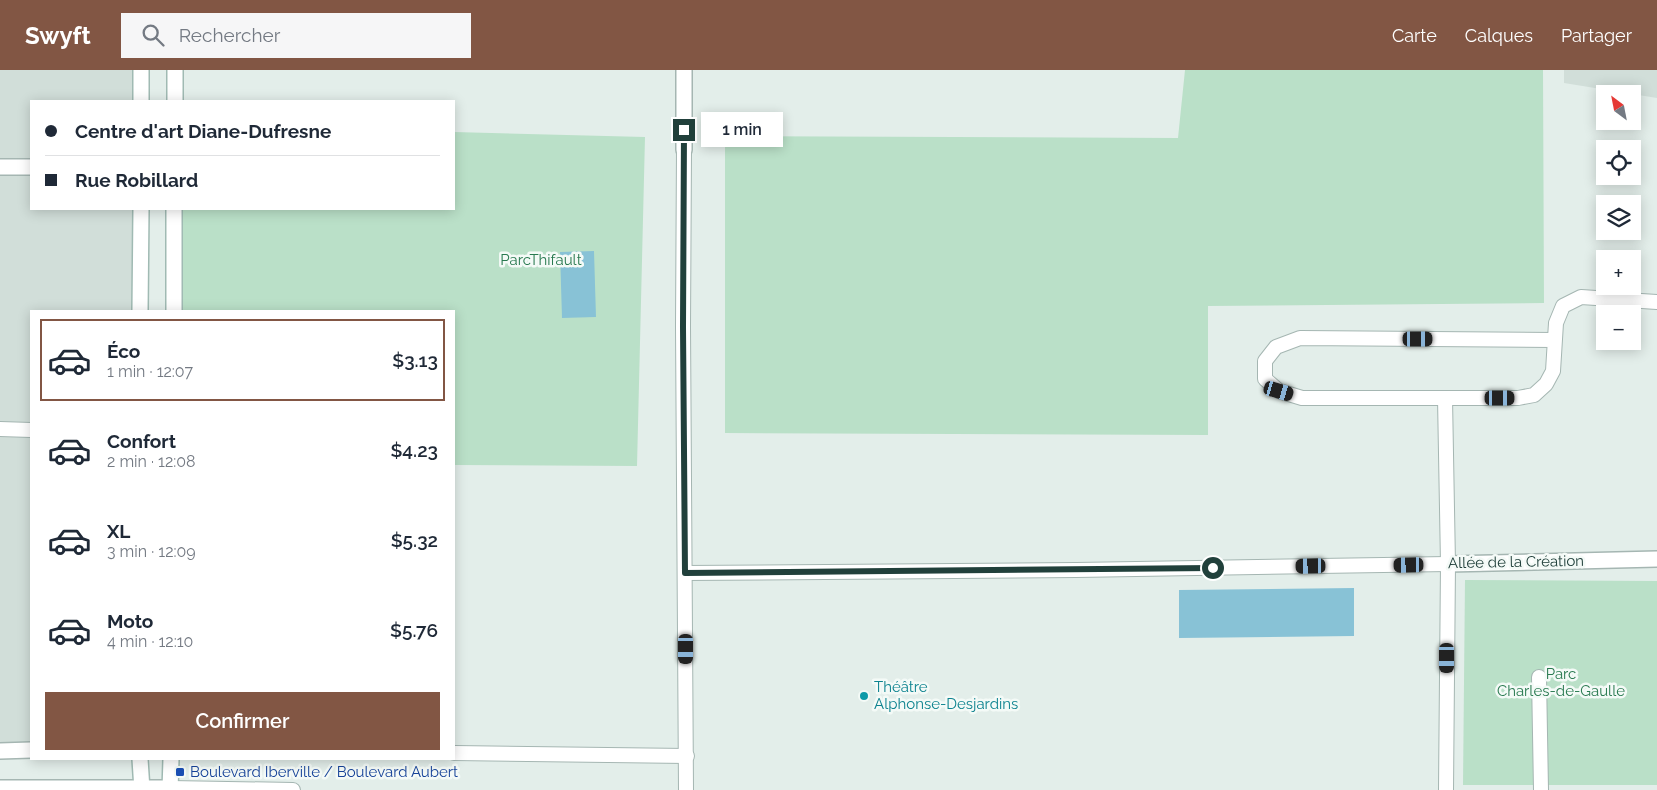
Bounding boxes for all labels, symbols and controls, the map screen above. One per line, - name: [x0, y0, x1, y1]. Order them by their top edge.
- search box: [121, 13, 471, 58]
- text: Swyft: [25, 21, 91, 50]
- icon: search: [139, 21, 167, 49]
- text: Rechercher: [179, 24, 280, 46]
- text: Carte: [1392, 25, 1437, 46]
- text: Calques: [1465, 25, 1533, 46]
- text: Partager: [1561, 25, 1632, 46]
- north arrow: [1596, 85, 1641, 130]
- map controls: [1596, 85, 1641, 350]
- callout: 1 min: [702, 112, 784, 148]
- route end: [673, 119, 695, 141]
- text: Centre d'art Diane-Dufresne: [75, 120, 331, 142]
- text: 1 min: [722, 120, 762, 139]
- button: locate: [1596, 140, 1641, 185]
- text: Rue Robillard: [75, 169, 198, 191]
- button: layers: [1596, 195, 1641, 240]
- button: +: [1596, 250, 1641, 295]
- park label: ParcThifault: [500, 251, 582, 269]
- button: −: [1596, 305, 1641, 350]
- car: [1403, 332, 1433, 347]
- icon: car: [47, 338, 92, 383]
- text: Éco: [107, 340, 140, 362]
- text: $3.13: [392, 349, 438, 371]
- text: 1 min · 12:07: [107, 362, 193, 381]
- car: [1262, 380, 1295, 402]
- car: [1485, 391, 1515, 406]
- icon: car: [47, 428, 92, 473]
- text: Confort: [107, 430, 176, 452]
- text: $4.23: [390, 439, 438, 461]
- text: 2 min · 12:08: [107, 452, 196, 471]
- icon: car: [47, 518, 92, 563]
- text: XL: [107, 520, 130, 542]
- text: $5.32: [391, 529, 438, 551]
- text: 3 min · 12:09: [107, 542, 196, 561]
- street label: Allée de la Création: [1448, 552, 1584, 572]
- route start: [1202, 557, 1224, 579]
- car: [1393, 557, 1424, 573]
- car: [1295, 558, 1326, 574]
- icon: car: [47, 608, 92, 653]
- text: Moto: [107, 610, 153, 632]
- text: $5.76: [390, 619, 438, 641]
- text: 4 min · 12:10: [107, 632, 193, 651]
- car: [678, 634, 693, 664]
- car: [1439, 643, 1454, 673]
- park label: Parc Charles-de-Gaulle: [1497, 665, 1625, 700]
- place label: Théâtre Alphonse-Desjardins: [874, 678, 1018, 713]
- marker: Théâtre Alphonse-Desjardins: [858, 690, 870, 702]
- button: Confirmer: [45, 692, 440, 750]
- place label: Boulevard Iberville / Boulevard Aubert: [190, 763, 458, 781]
- marker: Boulevard Iberville / Boulevard Aubert: [174, 766, 186, 778]

